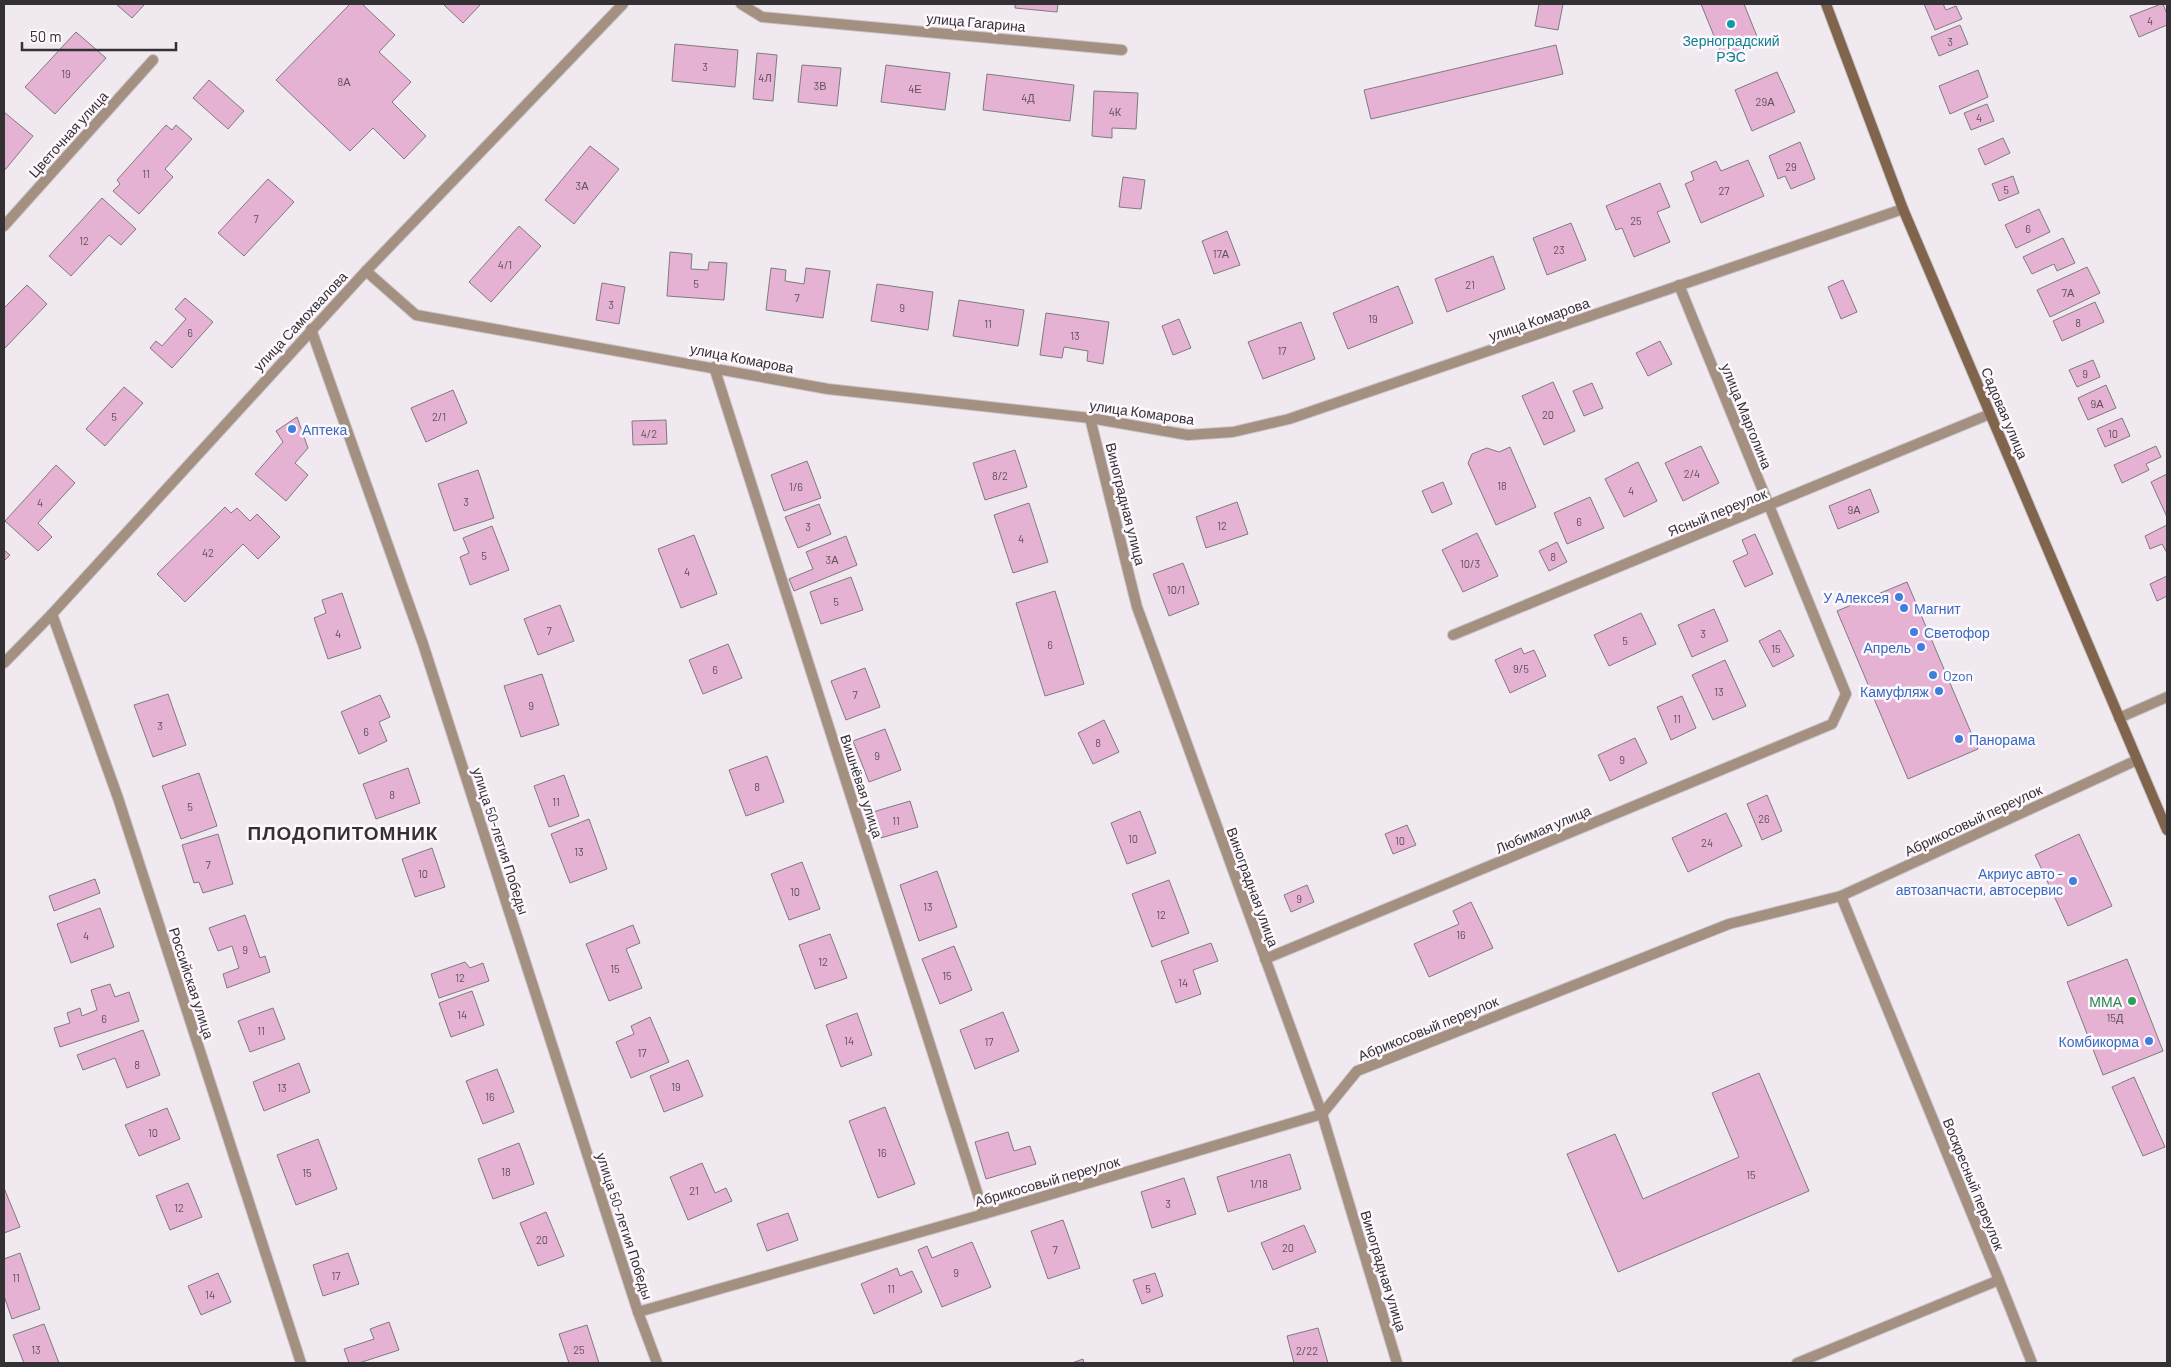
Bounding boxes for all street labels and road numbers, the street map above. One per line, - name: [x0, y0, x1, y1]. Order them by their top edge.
- street label: улица Гагарина: [926, 9, 1027, 35]
- street label: Цветочная улица: [25, 87, 111, 181]
- street label: улица Самохвалова: [250, 268, 351, 374]
- street label: улица Комарова: [1486, 294, 1592, 344]
- street label: улица Комарова: [689, 340, 796, 376]
- street label: улица Марголина: [1718, 361, 1776, 472]
- street label: Садовая улица: [1978, 365, 2032, 462]
- street label: улица Комарова: [1089, 396, 1196, 428]
- street label: Виноградная улица: [1103, 441, 1150, 567]
- street label: Ясный переулок: [1665, 484, 1770, 540]
- street label: Вишнёвая улица: [837, 732, 887, 840]
- street label: улица 50-летия Победы: [469, 765, 533, 917]
- street label: Абрикосовый переулок: [1902, 780, 2045, 859]
- street label: Любимая улица: [1493, 801, 1593, 857]
- street label: Виноградная улица: [1223, 825, 1283, 949]
- street label: Российская улица: [166, 925, 218, 1041]
- street label: Абрикосовый переулок: [1355, 992, 1501, 1064]
- street label: Воскресный переулок: [1940, 1115, 2009, 1253]
- street label: улица 50-летия Победы: [593, 1150, 657, 1302]
- street label: Абрикосовый переулок: [973, 1152, 1122, 1210]
- street label: Виноградная улица: [1357, 1208, 1411, 1334]

